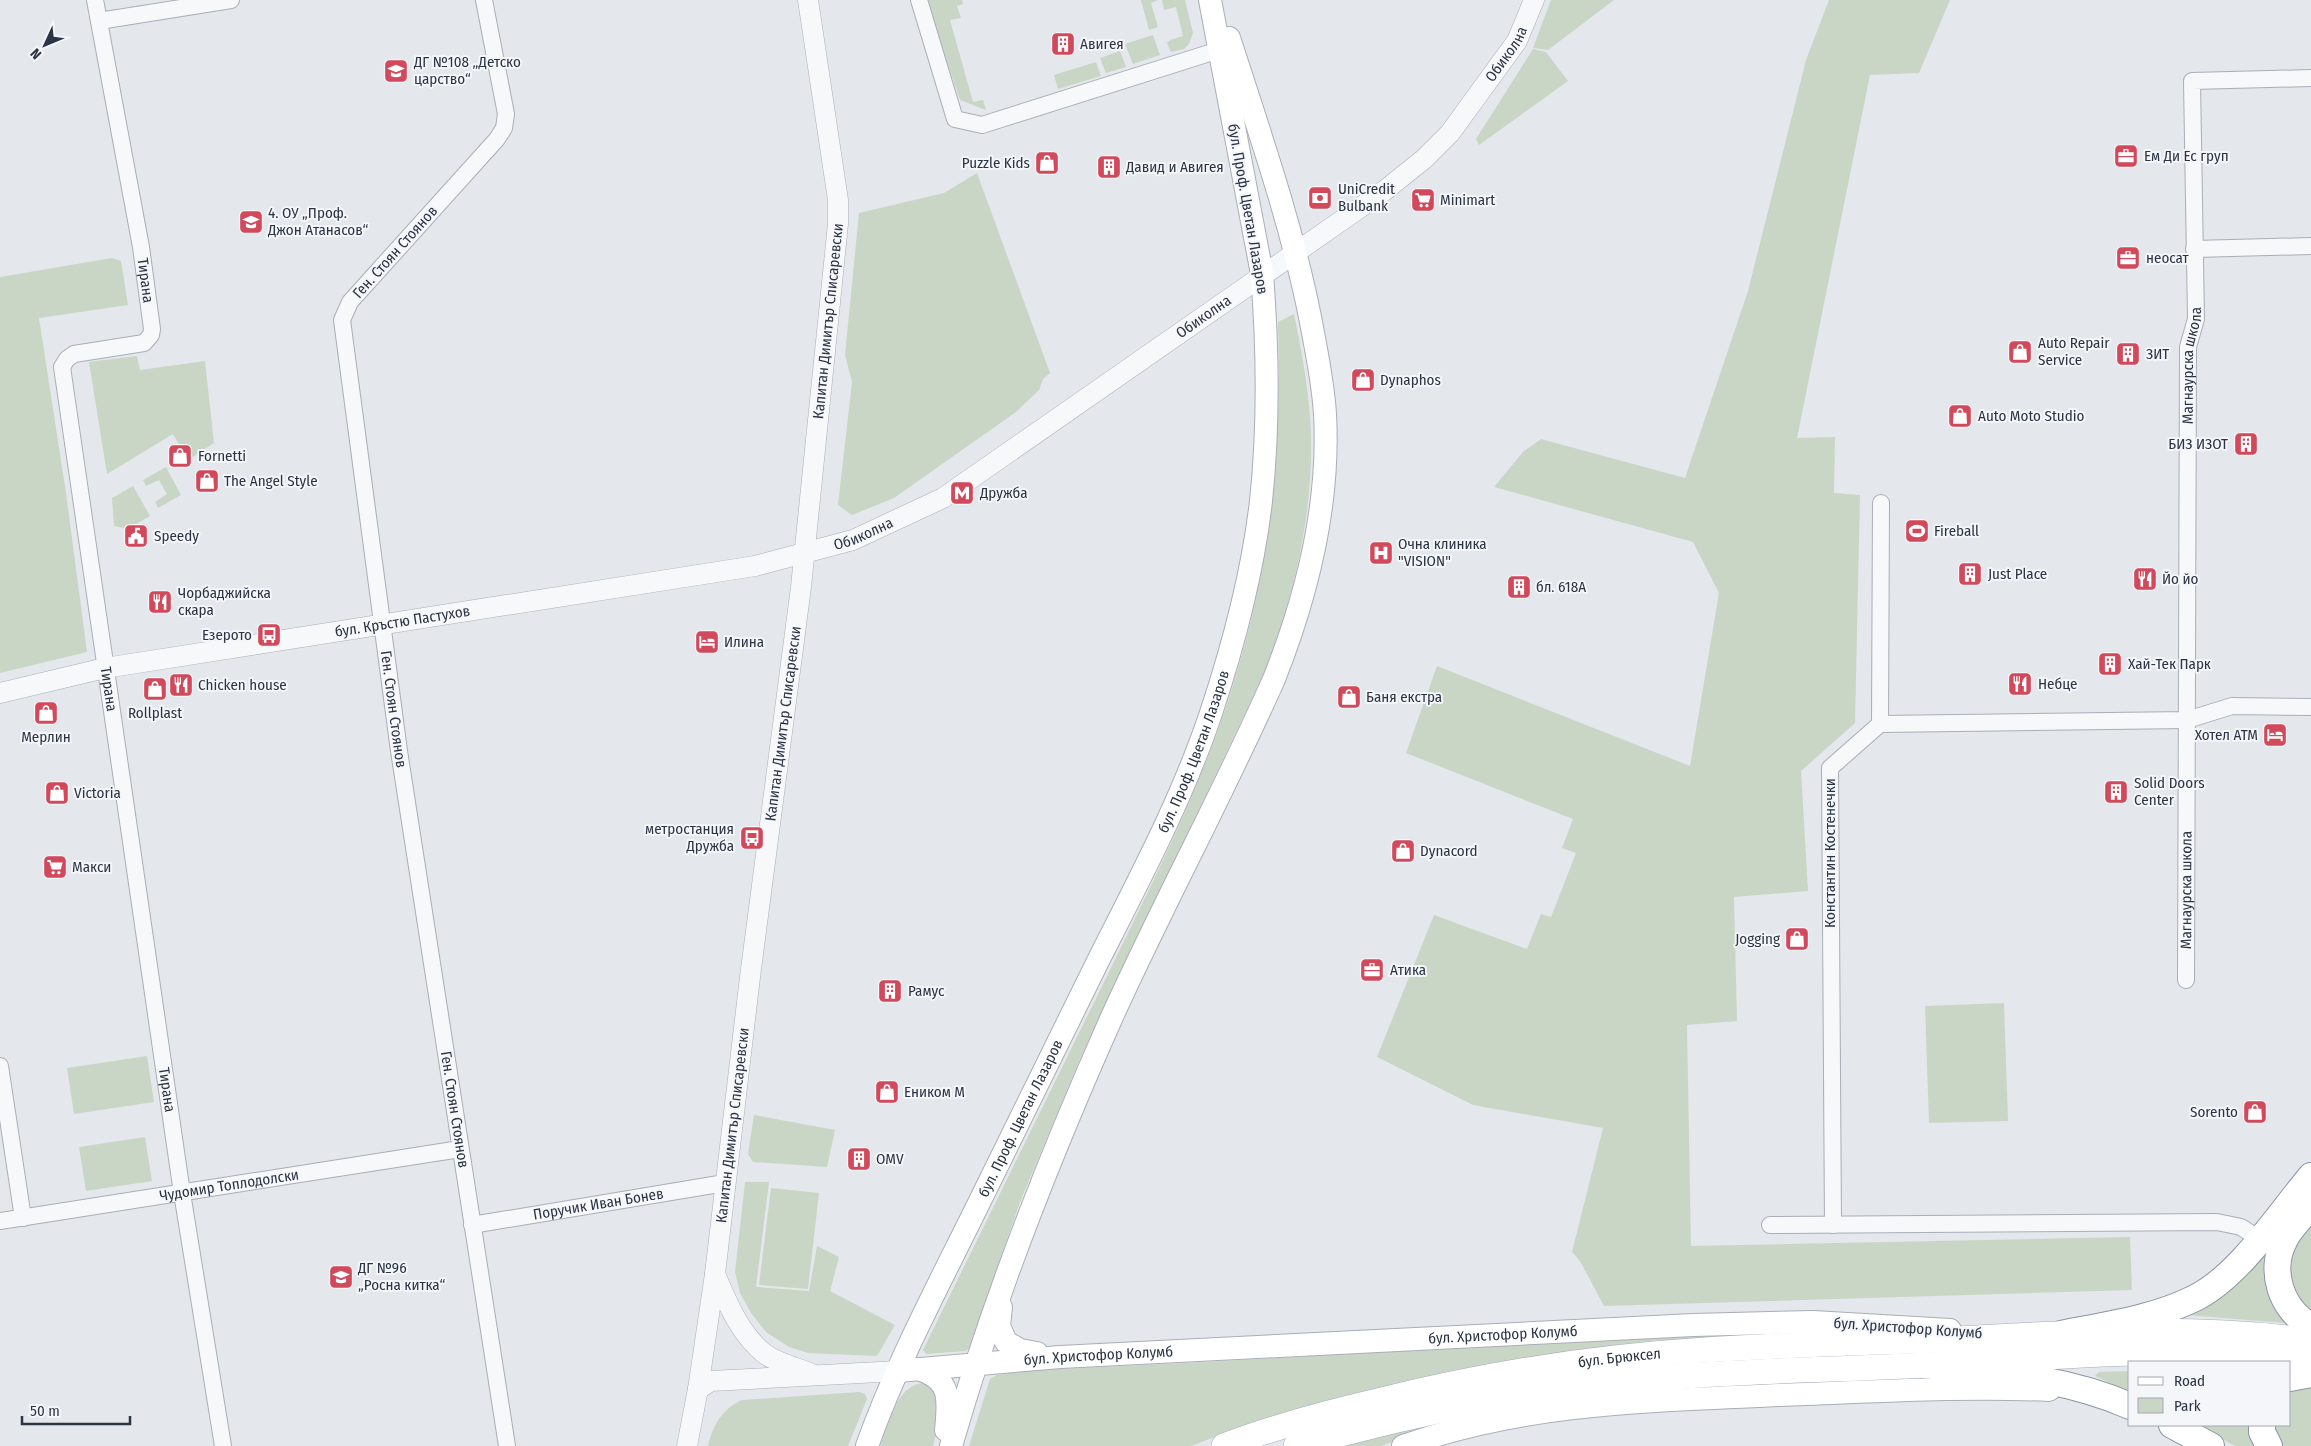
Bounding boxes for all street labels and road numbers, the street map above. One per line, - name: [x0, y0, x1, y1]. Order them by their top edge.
- street label: Обиколна: [1481, 24, 1531, 85]
- street label: бул. Проф. Цветан Лазаров: [1224, 122, 1272, 296]
- street label: Ген. Стоян Стоянов: [349, 202, 441, 302]
- street label: Капитан Димитър Списаревски: [809, 222, 847, 420]
- street label: Тирана: [134, 257, 157, 304]
- street label: Обиколна: [1172, 291, 1234, 342]
- street label: Магнаурска школа: [2179, 307, 2205, 424]
- street label: Обиколна: [832, 514, 896, 554]
- street label: бул. Кръстю Пастухов: [334, 602, 471, 641]
- street label: Капитан Димитър Списаревски: [761, 625, 805, 822]
- street label: Ген. Стоян Стоянов: [377, 649, 410, 769]
- street label: Тирана: [97, 665, 121, 713]
- street label: бул. Проф. Цветан Лазаров: [1154, 668, 1233, 836]
- street label: Константин Костенечки: [1821, 778, 1839, 928]
- street label: Магнаурска школа: [2177, 831, 2195, 949]
- street label: Капитан Димитър Списаревски: [712, 1027, 753, 1224]
- street label: бул. Проф. Цветан Лазаров: [974, 1037, 1067, 1200]
- street label: Ген. Стоян Стоянов: [437, 1050, 473, 1169]
- street label: Тирана: [155, 1066, 179, 1113]
- street label: Чудомир Топлодолски: [158, 1165, 300, 1205]
- street label: Поручик Иван Бонев: [532, 1184, 665, 1224]
- street label: бул. Христофор Колумб: [1833, 1314, 1983, 1342]
- street label: бул. Христофор Колумб: [1428, 1322, 1578, 1347]
- street label: бул. Христофор Колумб: [1023, 1342, 1174, 1369]
- street label: бул. Брюксел: [1577, 1344, 1662, 1371]

